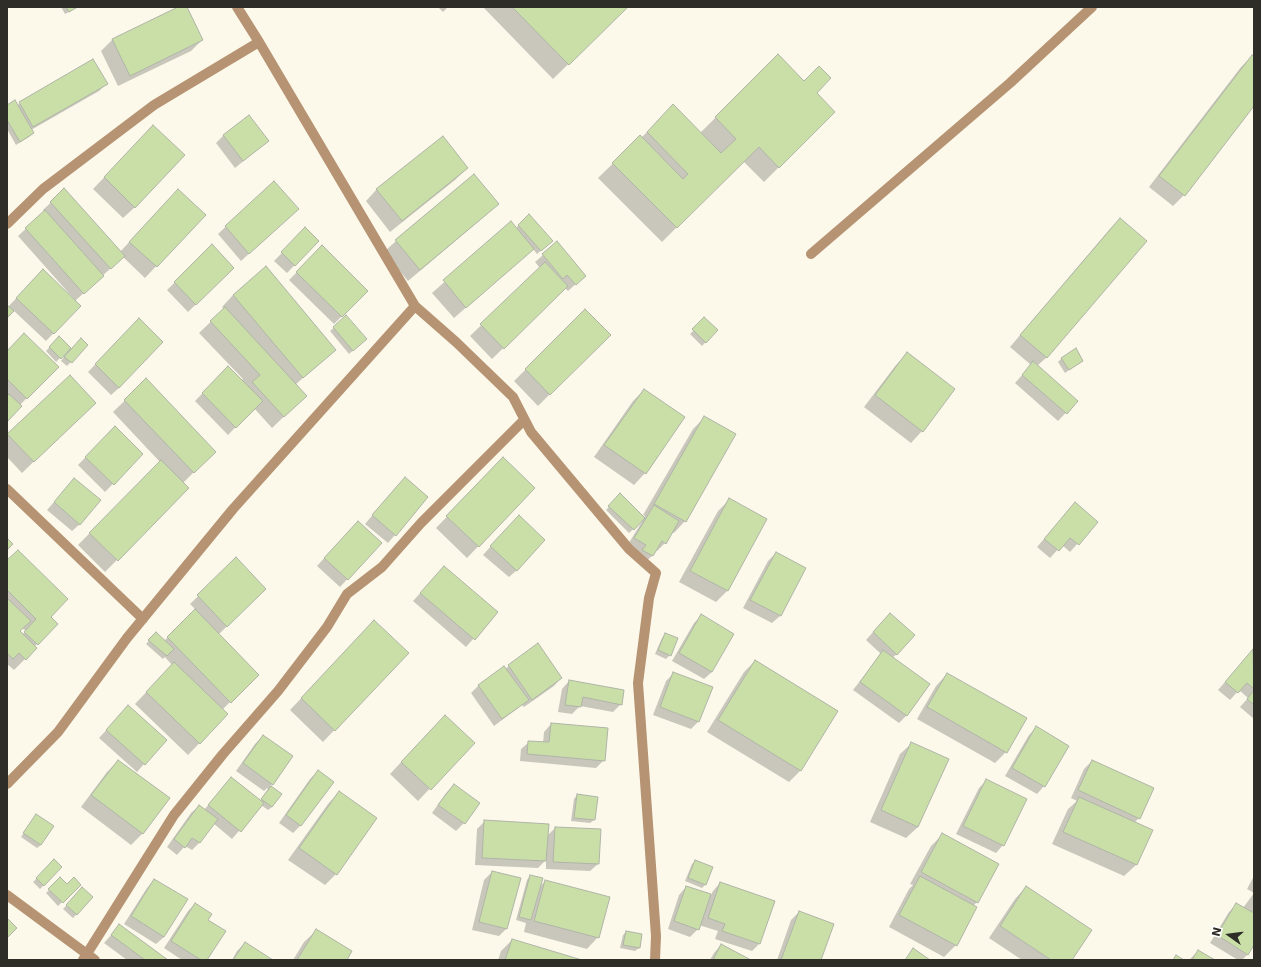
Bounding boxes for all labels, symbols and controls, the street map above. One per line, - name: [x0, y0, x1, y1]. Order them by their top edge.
- north arrow: [1209, 915, 1249, 955]
- text: N: [1209, 926, 1224, 938]

